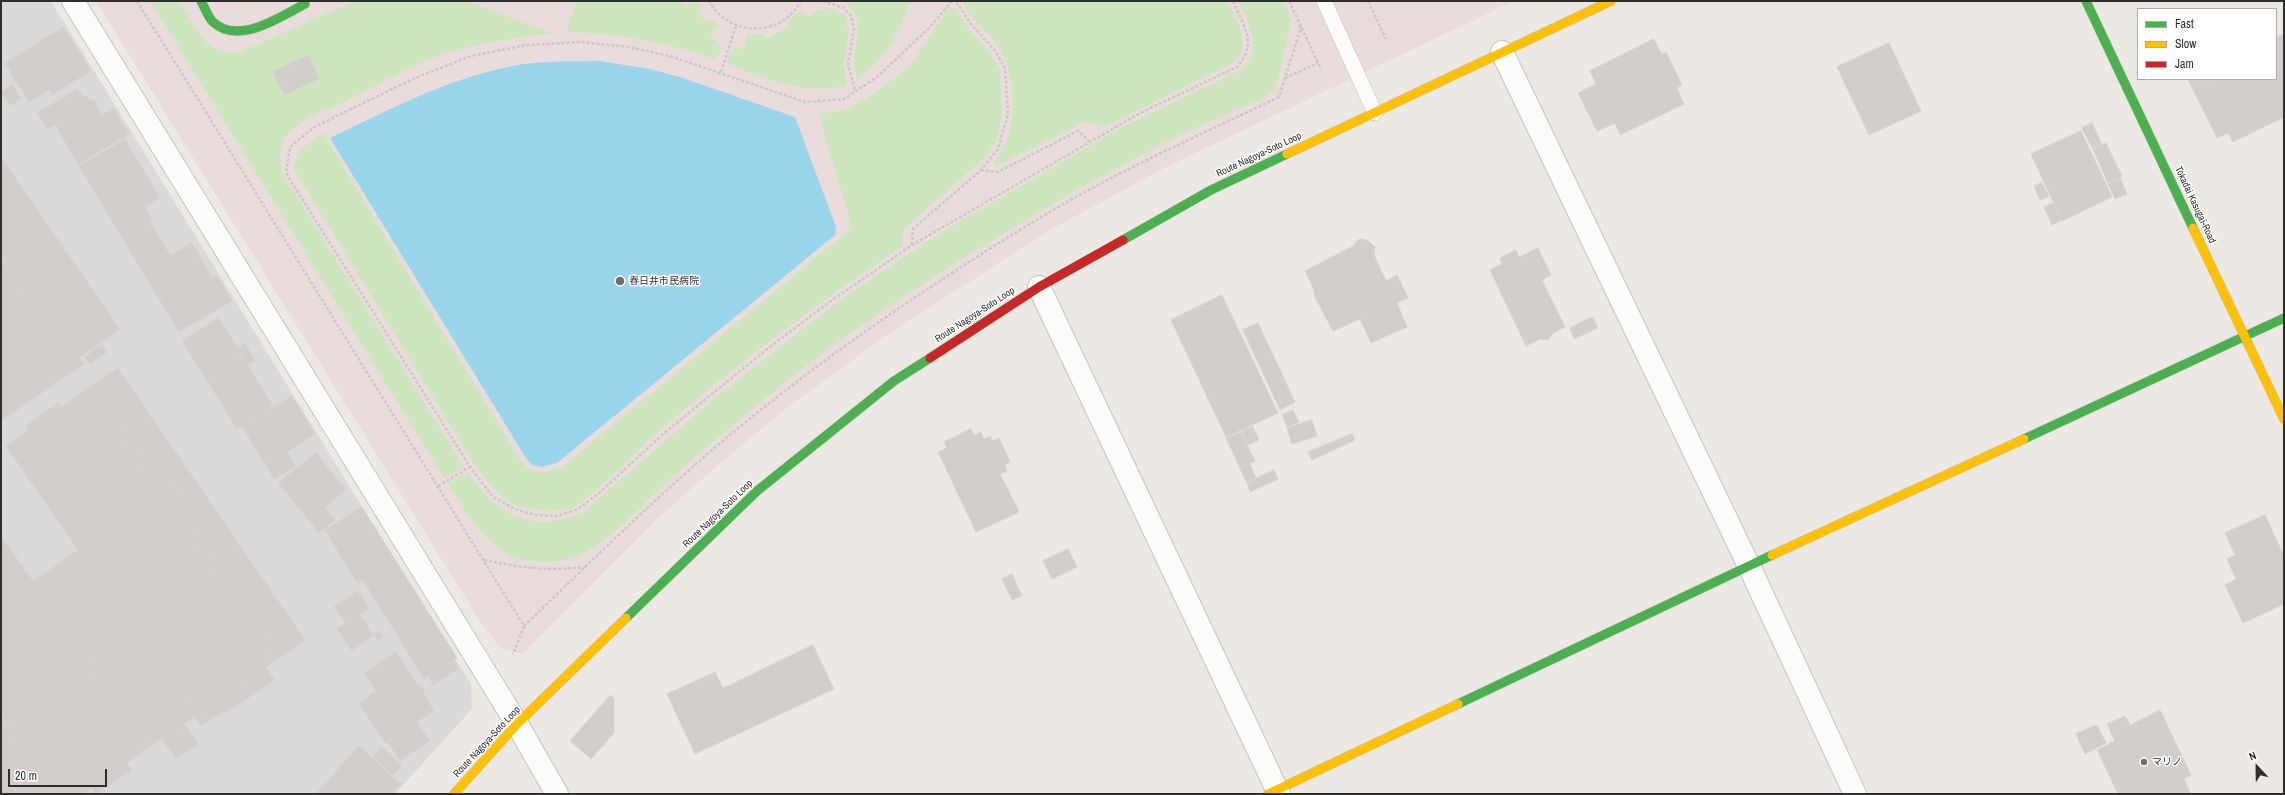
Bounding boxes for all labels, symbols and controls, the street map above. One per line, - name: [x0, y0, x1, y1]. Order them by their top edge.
- legend: [2137, 8, 2277, 80]
- text: Fast: [2175, 16, 2194, 32]
- text: Slow: [2175, 36, 2196, 52]
- text: Jam: [2175, 56, 2194, 72]
- street label: Route Nagoya-Soto Loop: [1215, 130, 1303, 180]
- street label: Tokadai Kasugai-Road: [2172, 165, 2218, 245]
- marker: 春日井市民病院: [614, 275, 626, 287]
- place label: 春日井市民病院: [629, 275, 699, 287]
- street label: Route Nagoya-Soto Loop: [933, 285, 1017, 345]
- street label: Route Nagoya-Soto Loop: [681, 478, 755, 550]
- street label: Route Nagoya-Soto Loop: [451, 704, 523, 780]
- north arrow: [2237, 747, 2277, 787]
- text: N: [2247, 748, 2258, 764]
- place label: マリノ: [2152, 756, 2182, 768]
- marker: マリノ: [2139, 757, 2149, 767]
- scale bar: [10, 761, 109, 787]
- text: 20 m: [15, 768, 37, 784]

